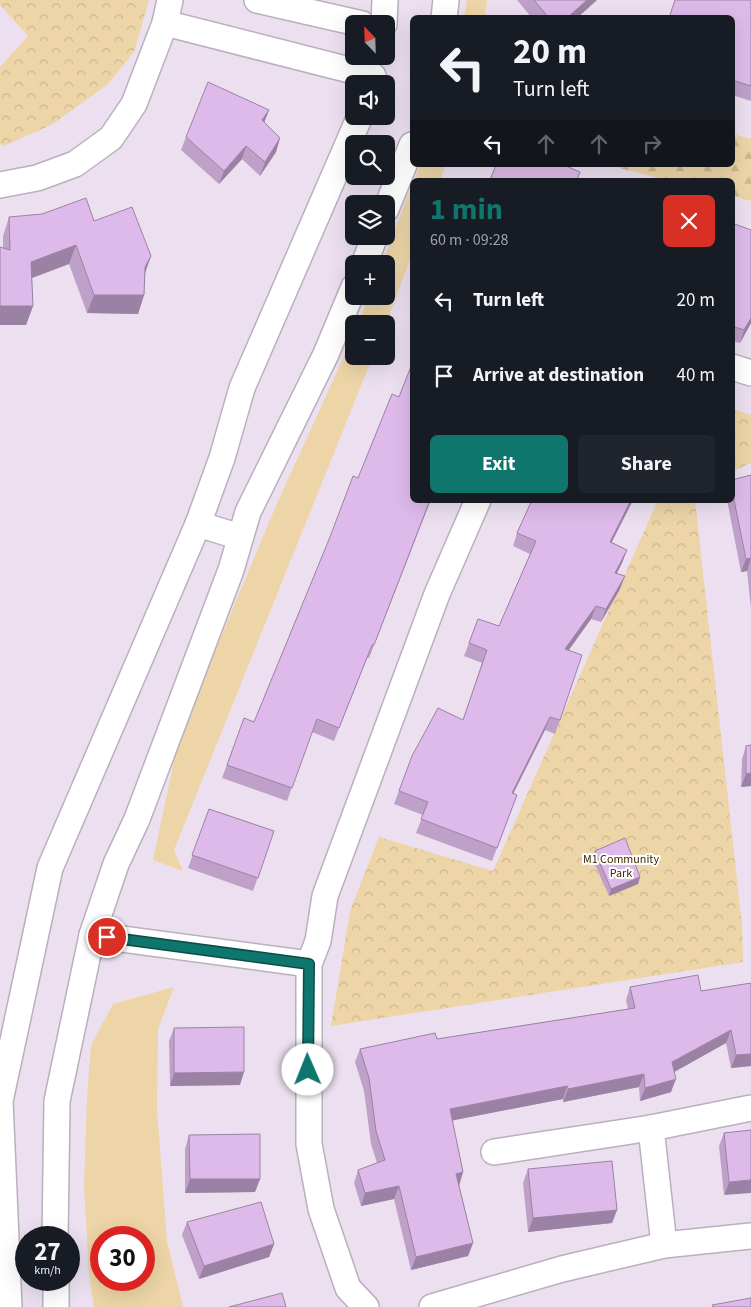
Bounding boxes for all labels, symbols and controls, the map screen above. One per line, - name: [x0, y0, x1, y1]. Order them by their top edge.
- north arrow: [345, 15, 395, 65]
- map controls: [345, 15, 395, 365]
- text: 20 m: [513, 27, 587, 77]
- icon: left: [430, 35, 495, 100]
- text: Turn left: [513, 73, 589, 105]
- button: sound: [345, 75, 395, 125]
- icon: left: [479, 130, 507, 158]
- icon: ahead: [532, 130, 560, 158]
- icon: ahead: [585, 130, 613, 158]
- icon: right: [638, 130, 666, 158]
- button: search: [345, 135, 395, 185]
- text: 1 min: [430, 188, 503, 231]
- button: layers: [345, 195, 395, 245]
- button: close: [663, 195, 715, 247]
- text: 60 m · 09:28: [430, 229, 509, 251]
- button: +: [345, 255, 395, 305]
- icon: left: [430, 287, 458, 315]
- text: Turn left: [473, 287, 544, 314]
- text: 20 m: [677, 287, 715, 314]
- button: −: [345, 315, 395, 365]
- icon: arrive: [430, 362, 458, 390]
- text: Arrive at destination: [473, 362, 644, 389]
- text: 40 m: [677, 362, 715, 389]
- button: Exit: [430, 435, 568, 493]
- button: Share: [578, 435, 715, 493]
- park label: M1 Community Park: [583, 851, 659, 882]
- pin: [86, 916, 128, 958]
- icon: arrive: [93, 923, 121, 951]
- position arrow: [281, 1043, 333, 1095]
- speed limit sign: 30: [90, 1226, 155, 1291]
- text: 27: [34, 1234, 61, 1270]
- text: km/h: [34, 1262, 61, 1279]

